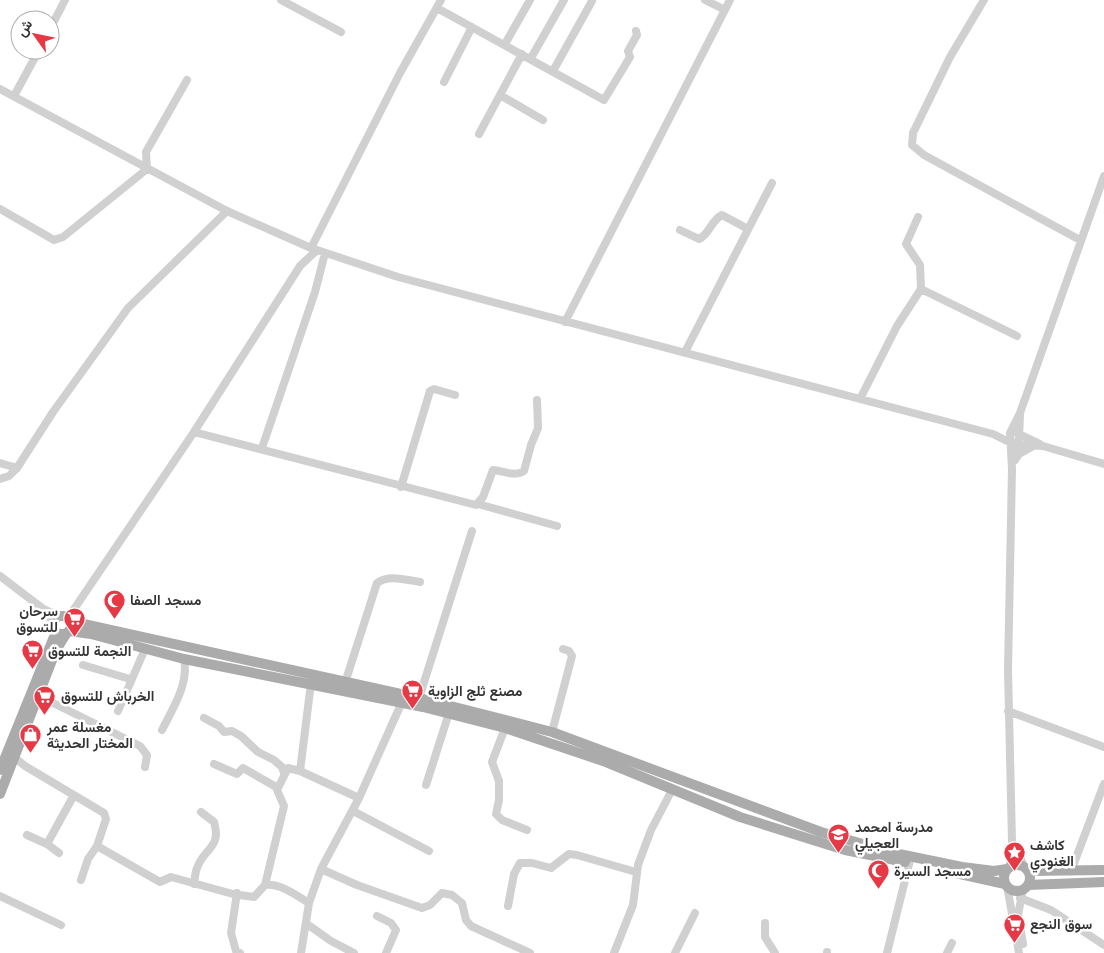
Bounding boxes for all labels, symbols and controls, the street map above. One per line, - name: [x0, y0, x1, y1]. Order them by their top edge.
- north arrow: [10, 10, 60, 60]
- text: ش: [13, 16, 36, 40]
- mosque icon: مسجد الصفا: [102, 588, 126, 619]
- place label: مسجد الصفا: [130, 592, 202, 609]
- place label: سرحان للتسوق: [16, 603, 58, 636]
- supermarket icon: سرحان للتسوق: [62, 607, 86, 638]
- supermarket icon: النجمة للتسوق: [20, 639, 44, 670]
- place label: النجمة للتسوق: [48, 643, 131, 660]
- supermarket icon: مصنع ثلج الزاوية: [400, 679, 424, 710]
- place label: مصنع ثلج الزاوية: [428, 683, 523, 701]
- supermarket icon: الخرباش للتسوق: [33, 684, 57, 715]
- place label: الخرباش للتسوق: [61, 688, 154, 705]
- place label: مغسلة عمر المختار الحديثة: [46, 719, 133, 752]
- shop icon: مغسلة عمر المختار الحديثة: [19, 723, 43, 754]
- place label: مدرسة امحمد العجيلي: [855, 819, 934, 855]
- school or university icon: مدرسة امحمد العجيلي: [827, 823, 851, 854]
- place label: كاشف الغنودي: [1030, 837, 1074, 873]
- place icon: كاشف الغنودي: [1002, 841, 1026, 872]
- mosque icon: مسجد السيرة: [866, 859, 890, 890]
- place label: مسجد السيرة: [894, 863, 971, 880]
- supermarket icon: سوق النجع: [1002, 912, 1026, 943]
- place label: سوق النجع: [1030, 916, 1092, 934]

